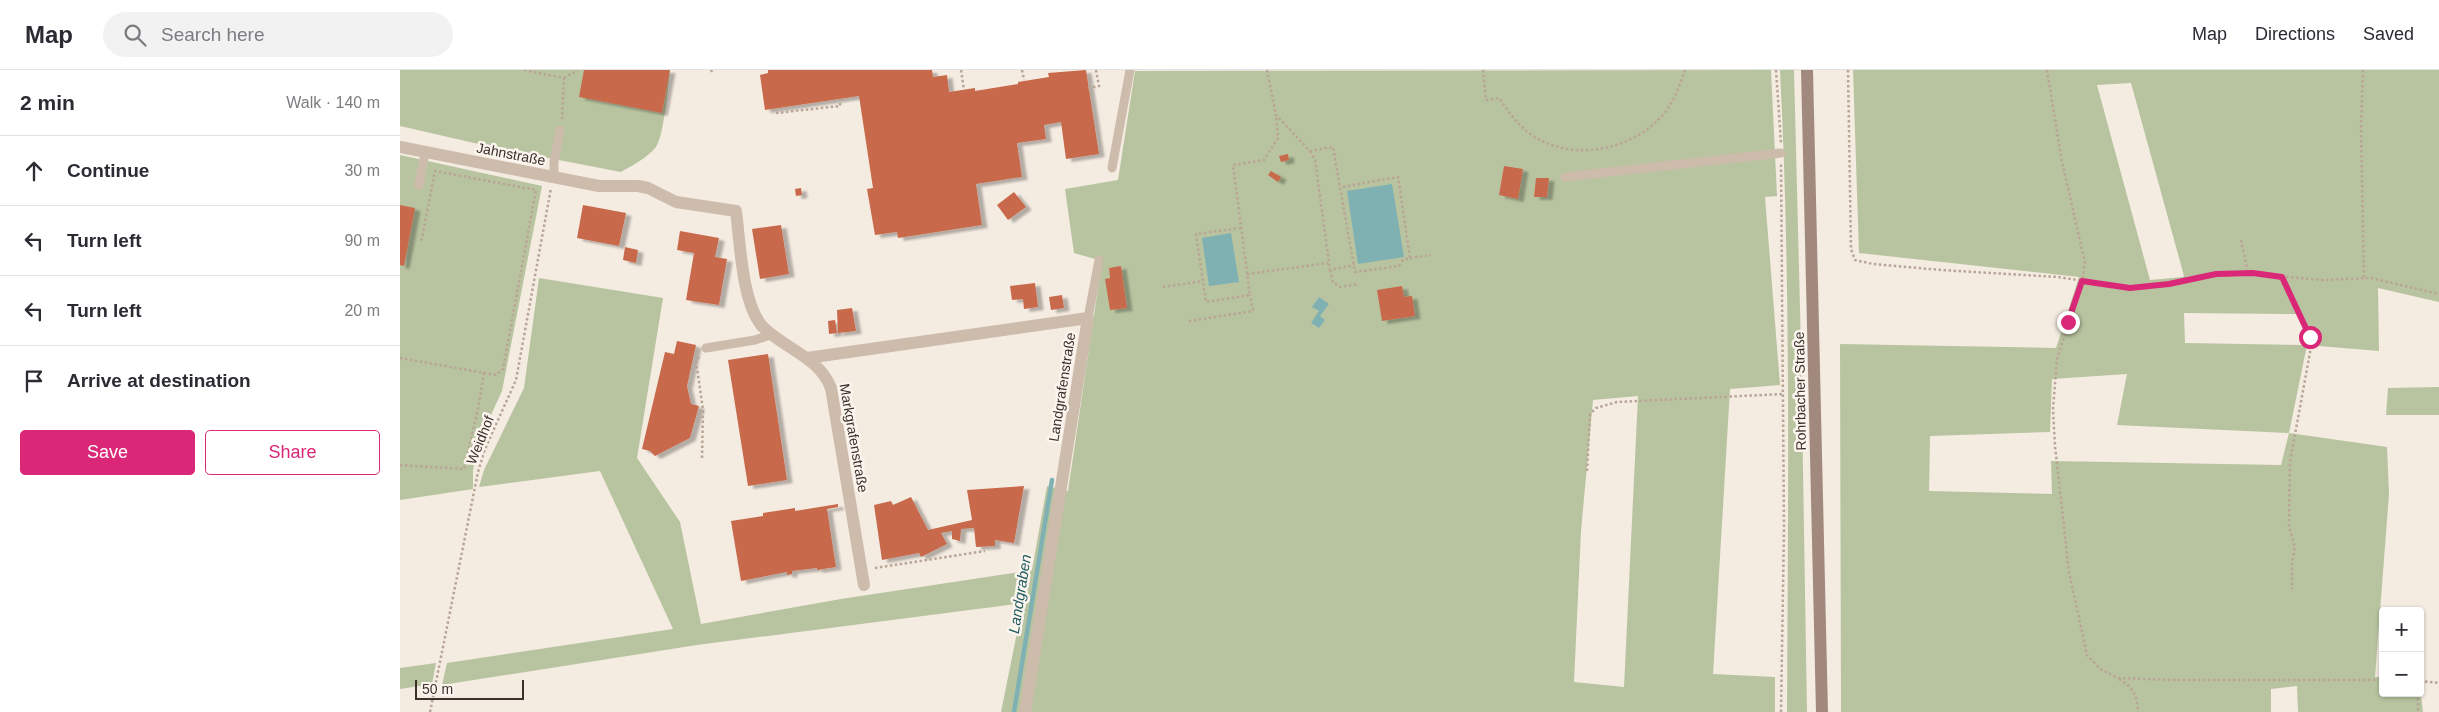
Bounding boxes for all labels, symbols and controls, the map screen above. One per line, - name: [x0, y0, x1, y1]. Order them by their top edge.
- search box: [103, 12, 453, 57]
- text: Map: [25, 21, 73, 48]
- icon: search: [121, 21, 149, 49]
- text: Search here: [161, 24, 265, 45]
- text: Map: [2192, 24, 2227, 44]
- text: Directions: [2255, 24, 2335, 44]
- text: Saved: [2363, 24, 2414, 44]
- text: 2 min: [20, 91, 75, 114]
- text: Walk · 140 m: [286, 94, 380, 111]
- street label: Jahnstraße: [475, 139, 547, 169]
- icon: ahead: [20, 157, 48, 185]
- text: Continue: [67, 160, 149, 181]
- text: 30 m: [344, 162, 380, 179]
- icon: left: [20, 227, 48, 255]
- text: Turn left: [67, 230, 142, 251]
- text: 90 m: [344, 232, 380, 249]
- icon: left: [20, 297, 48, 325]
- text: Turn left: [67, 300, 142, 321]
- text: 20 m: [344, 302, 380, 319]
- route end: [2057, 311, 2080, 334]
- route start: [2299, 326, 2322, 349]
- street label: Landgrafenstraße: [1045, 331, 1079, 443]
- street label: Rohrbacher Straße: [1791, 331, 1809, 451]
- icon: arrive: [20, 367, 48, 395]
- text: Arrive at destination: [67, 370, 251, 391]
- street label: Markgrafenstraße: [837, 382, 872, 494]
- street label: Weidhof: [463, 413, 497, 467]
- button: Save: [20, 430, 195, 475]
- button: Share: [205, 430, 380, 475]
- water label: Landgraben: [1005, 553, 1034, 635]
- map controls: [2379, 607, 2424, 697]
- button: +: [2379, 607, 2424, 652]
- button: −: [2379, 652, 2424, 697]
- scale bar: [415, 677, 524, 700]
- text: 50 m: [422, 681, 453, 697]

